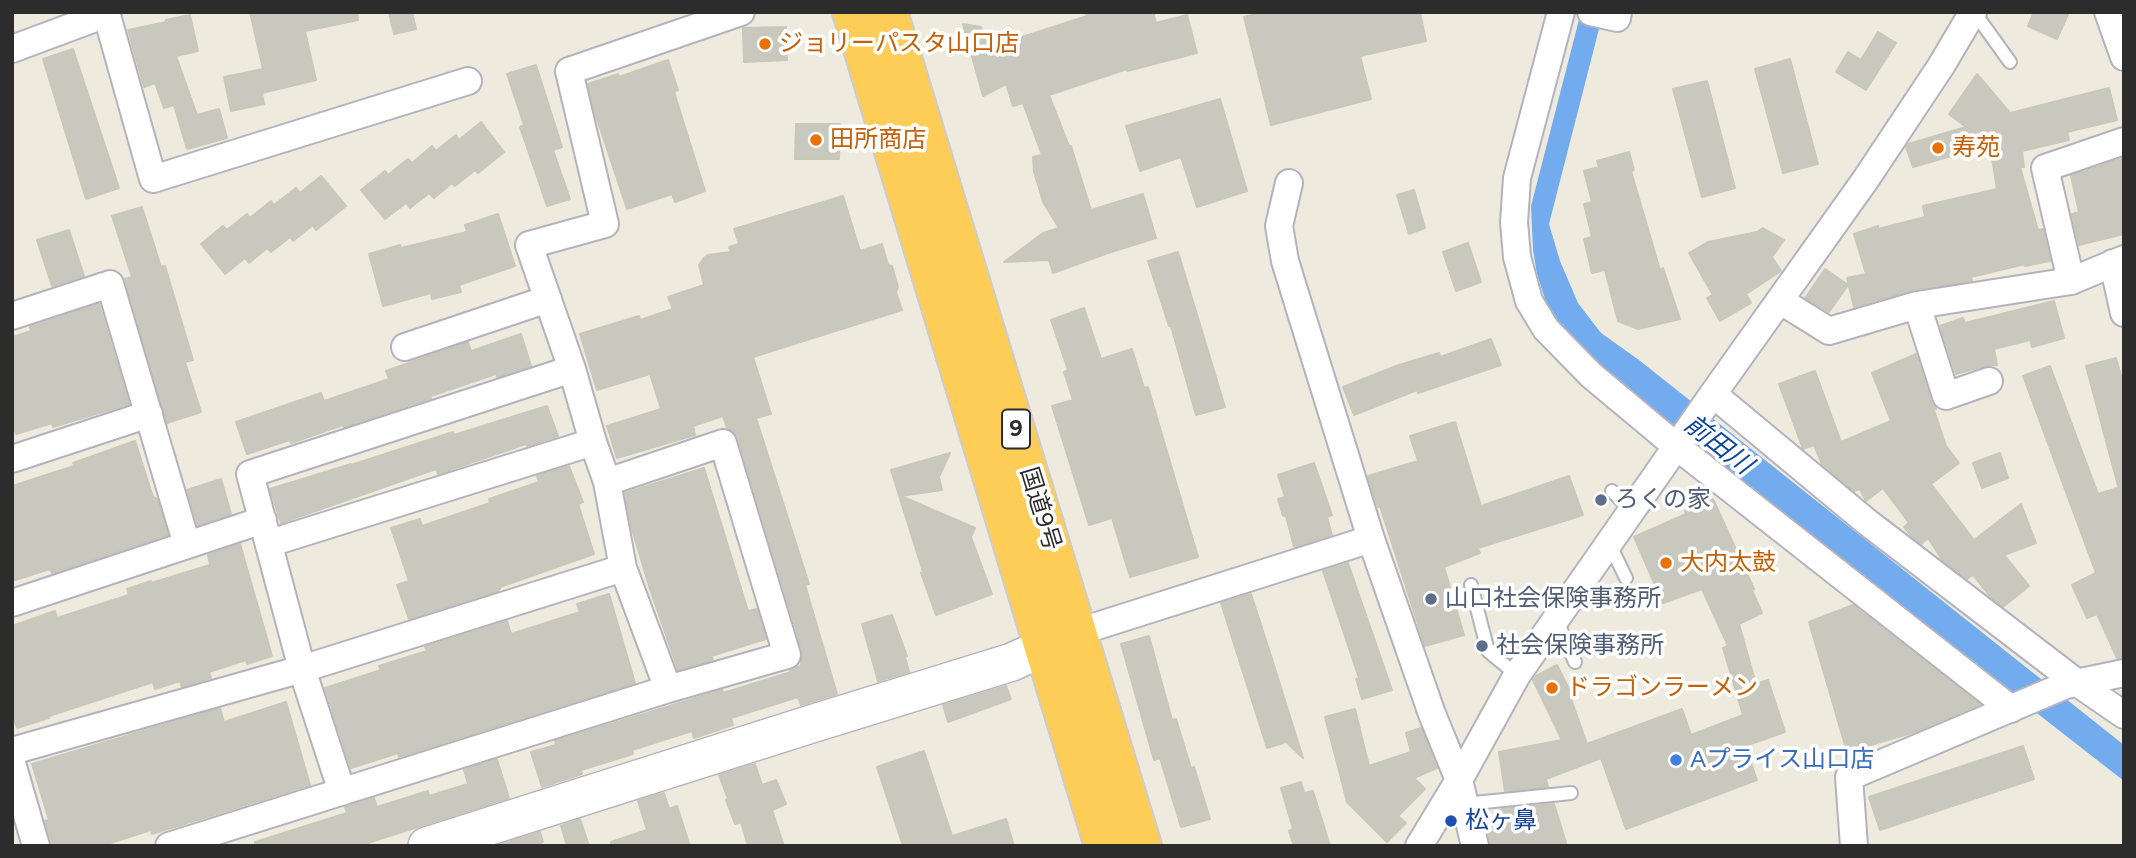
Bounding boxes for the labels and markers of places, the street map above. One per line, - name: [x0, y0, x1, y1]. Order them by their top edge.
- place label: ジョリーパスタ山口店: [779, 30, 1019, 58]
- marker: ジョリーパスタ山口店: [757, 36, 773, 52]
- place label: 田所商店: [830, 126, 926, 154]
- marker: 田所商店: [808, 132, 824, 148]
- place label: 寿苑: [1952, 134, 2000, 162]
- marker: 寿苑: [1930, 140, 1946, 156]
- place label: ろくの家: [1615, 486, 1711, 514]
- marker: ろくの家: [1593, 492, 1609, 508]
- place label: 大内太鼓: [1680, 549, 1776, 577]
- marker: 大内太鼓: [1658, 555, 1674, 571]
- place label: 山口社会保険事務所: [1445, 585, 1661, 613]
- marker: 山口社会保険事務所: [1423, 591, 1439, 607]
- place label: 社会保険事務所: [1496, 632, 1664, 660]
- marker: 社会保険事務所: [1474, 638, 1490, 654]
- place label: ドラゴンラーメン: [1566, 674, 1758, 702]
- marker: ドラゴンラーメン: [1544, 680, 1560, 696]
- place label: Aプライス山口店: [1690, 746, 1874, 774]
- marker: Aプライス山口店: [1668, 752, 1684, 768]
- place label: 松ヶ鼻: [1465, 807, 1537, 835]
- marker: 松ヶ鼻: [1443, 813, 1459, 829]

